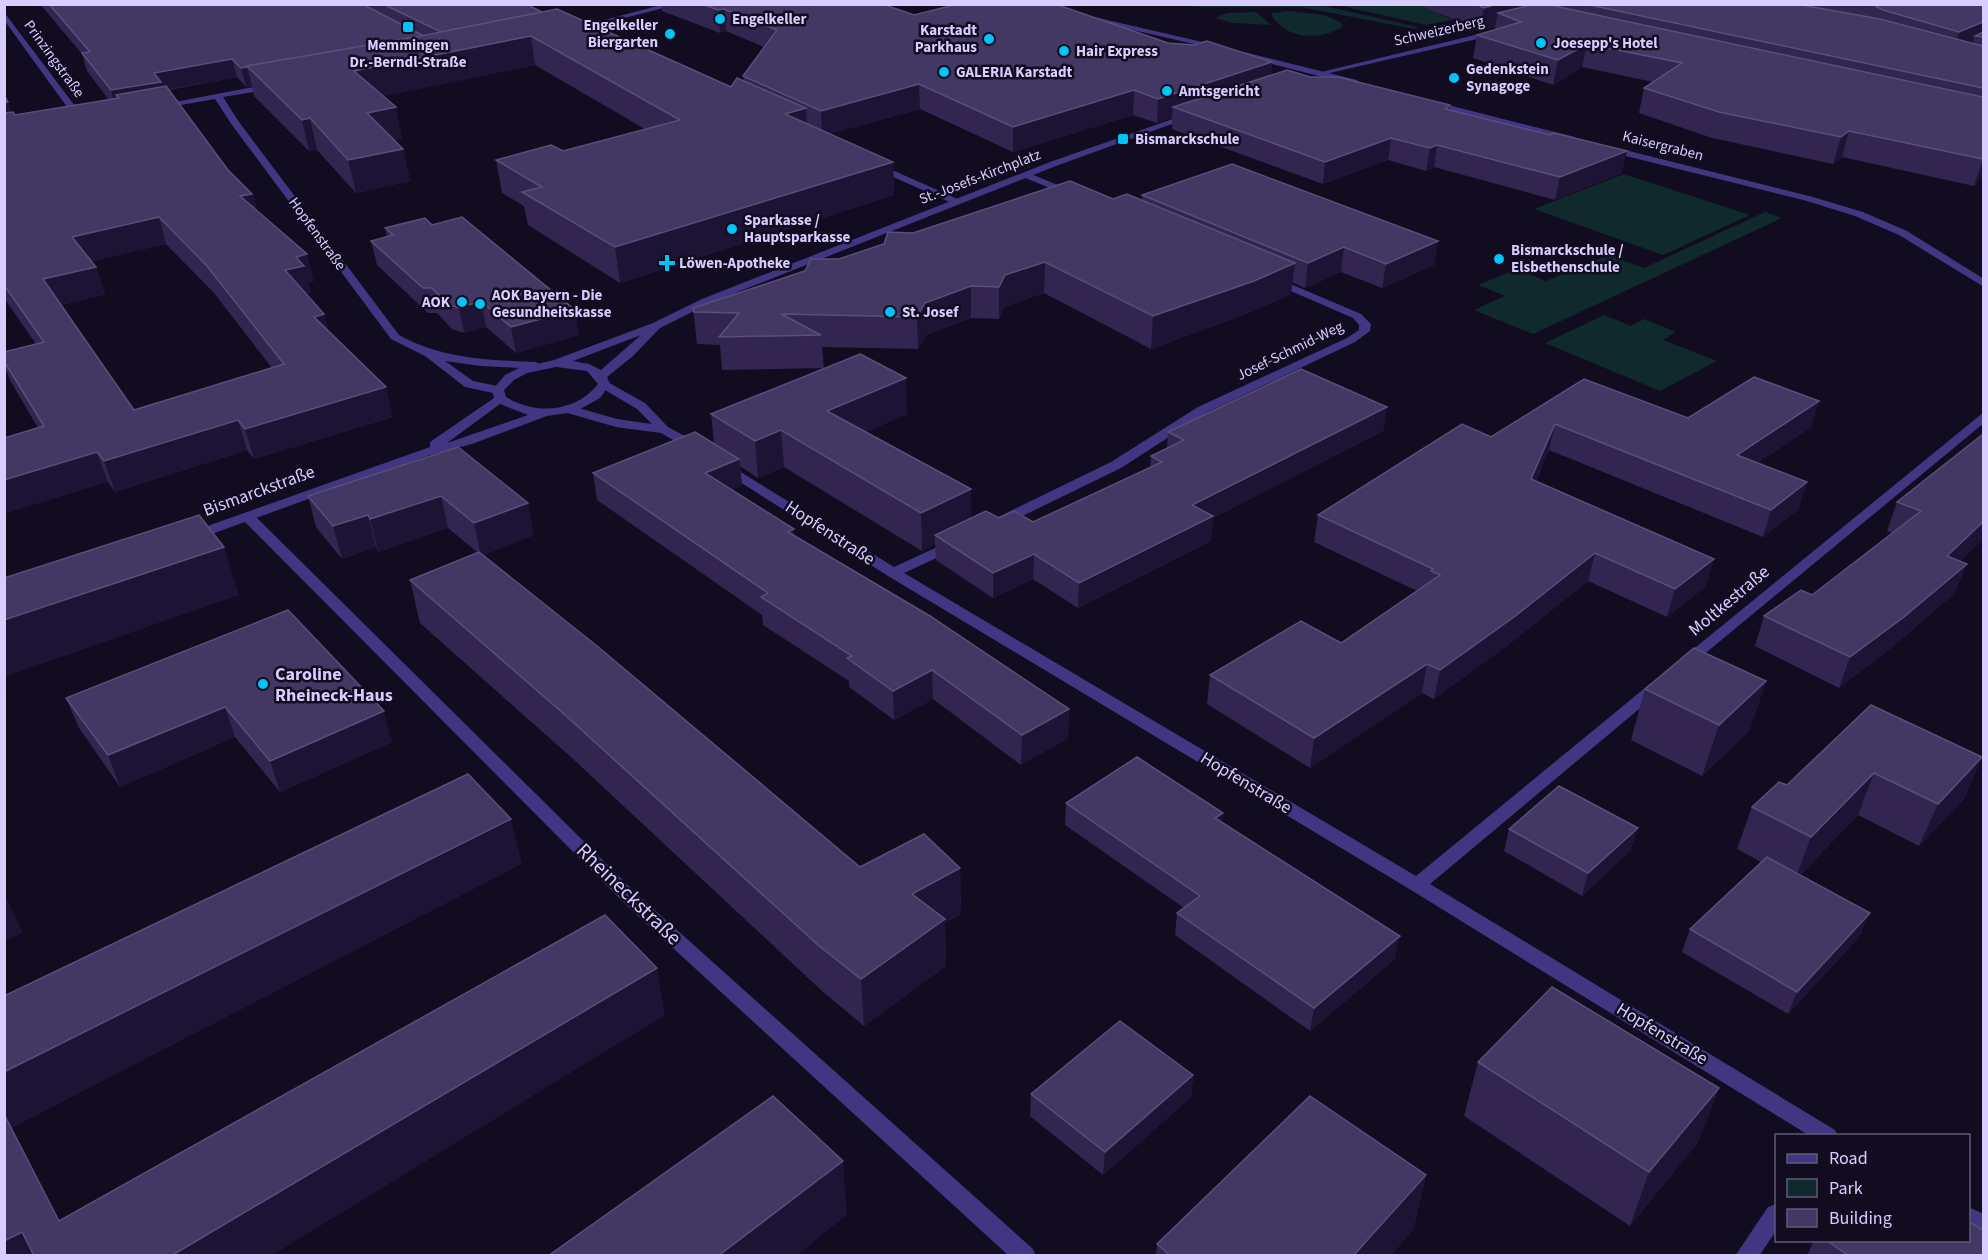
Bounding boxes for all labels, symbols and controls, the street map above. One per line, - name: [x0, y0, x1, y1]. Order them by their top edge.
- place label: Engelkeller: [732, 9, 807, 30]
- street label: Schweizerberg: [1392, 10, 1487, 52]
- marker: Engelkeller: [713, 12, 727, 26]
- place label: Engelkeller Biergarten: [584, 15, 658, 53]
- street label: Prinzingstraße: [19, 16, 89, 102]
- marker: Memmingen Dr.-Berndl-Straße: [401, 20, 415, 34]
- place label: Karstadt Parkhaus: [915, 20, 977, 58]
- marker: Engelkeller Biergarten: [663, 27, 677, 41]
- marker: Karstadt Parkhaus: [982, 32, 996, 46]
- place label: Joesepp's Hotel: [1553, 33, 1658, 54]
- place label: Memmingen Dr.-Berndl-Straße: [350, 35, 467, 73]
- marker: Joesepp's Hotel: [1534, 36, 1548, 50]
- place label: Hair Express: [1076, 41, 1158, 62]
- marker: Hair Express: [1057, 44, 1071, 58]
- place label: Gedenkstein Synagoge: [1466, 59, 1549, 97]
- place label: GALERIA Karstadt: [956, 62, 1073, 83]
- marker: GALERIA Karstadt: [937, 65, 951, 79]
- marker: Gedenkstein Synagoge: [1447, 71, 1461, 85]
- place label: Amtsgericht: [1178, 81, 1260, 102]
- marker: Amtsgericht: [1160, 84, 1174, 98]
- street label: Kaisergraben: [1620, 126, 1706, 166]
- place label: Bismarckschule: [1135, 129, 1240, 150]
- marker: Bismarckschule: [1116, 132, 1130, 146]
- street label: St.-Josefs-Kirchplatz: [916, 144, 1044, 210]
- street label: Hopfenstraße: [283, 193, 351, 275]
- place label: Sparkasse / Hauptsparkasse: [744, 210, 851, 248]
- marker: Sparkasse / Hauptsparkasse: [725, 222, 739, 236]
- place label: Bismarckschule / Elsbethenschule: [1511, 240, 1624, 278]
- marker: Bismarckschule / Elsbethenschule: [1492, 252, 1506, 266]
- place label: Löwen-Apotheke: [679, 253, 791, 274]
- marker: Löwen-Apotheke: [660, 256, 674, 270]
- place label: AOK Bayern - Die Gesundheitskasse: [491, 285, 612, 323]
- place label: AOK: [421, 292, 451, 313]
- marker: AOK: [455, 295, 469, 309]
- marker: AOK Bayern - Die Gesundheitskasse: [473, 297, 487, 311]
- place label: St. Josef: [902, 302, 959, 323]
- marker: St. Josef: [883, 305, 897, 319]
- street label: Josef-Schmid-Weg: [1233, 316, 1347, 386]
- street label: Bismarckstraße: [200, 459, 318, 523]
- street label: Hopfenstraße: [780, 495, 880, 572]
- street label: Moltkestraße: [1683, 560, 1775, 642]
- place label: Caroline Rheineck-Haus: [275, 662, 393, 708]
- marker: Caroline Rheineck-Haus: [256, 677, 270, 691]
- street label: Hopfenstraße: [1196, 746, 1297, 820]
- street label: Rheineckstraße: [570, 836, 688, 952]
- street label: Hopfenstraße: [1612, 997, 1713, 1071]
- legend: [1775, 1134, 1970, 1242]
- text: Road: [1829, 1146, 1868, 1171]
- text: Park: [1829, 1176, 1863, 1201]
- text: Building: [1829, 1206, 1892, 1231]

